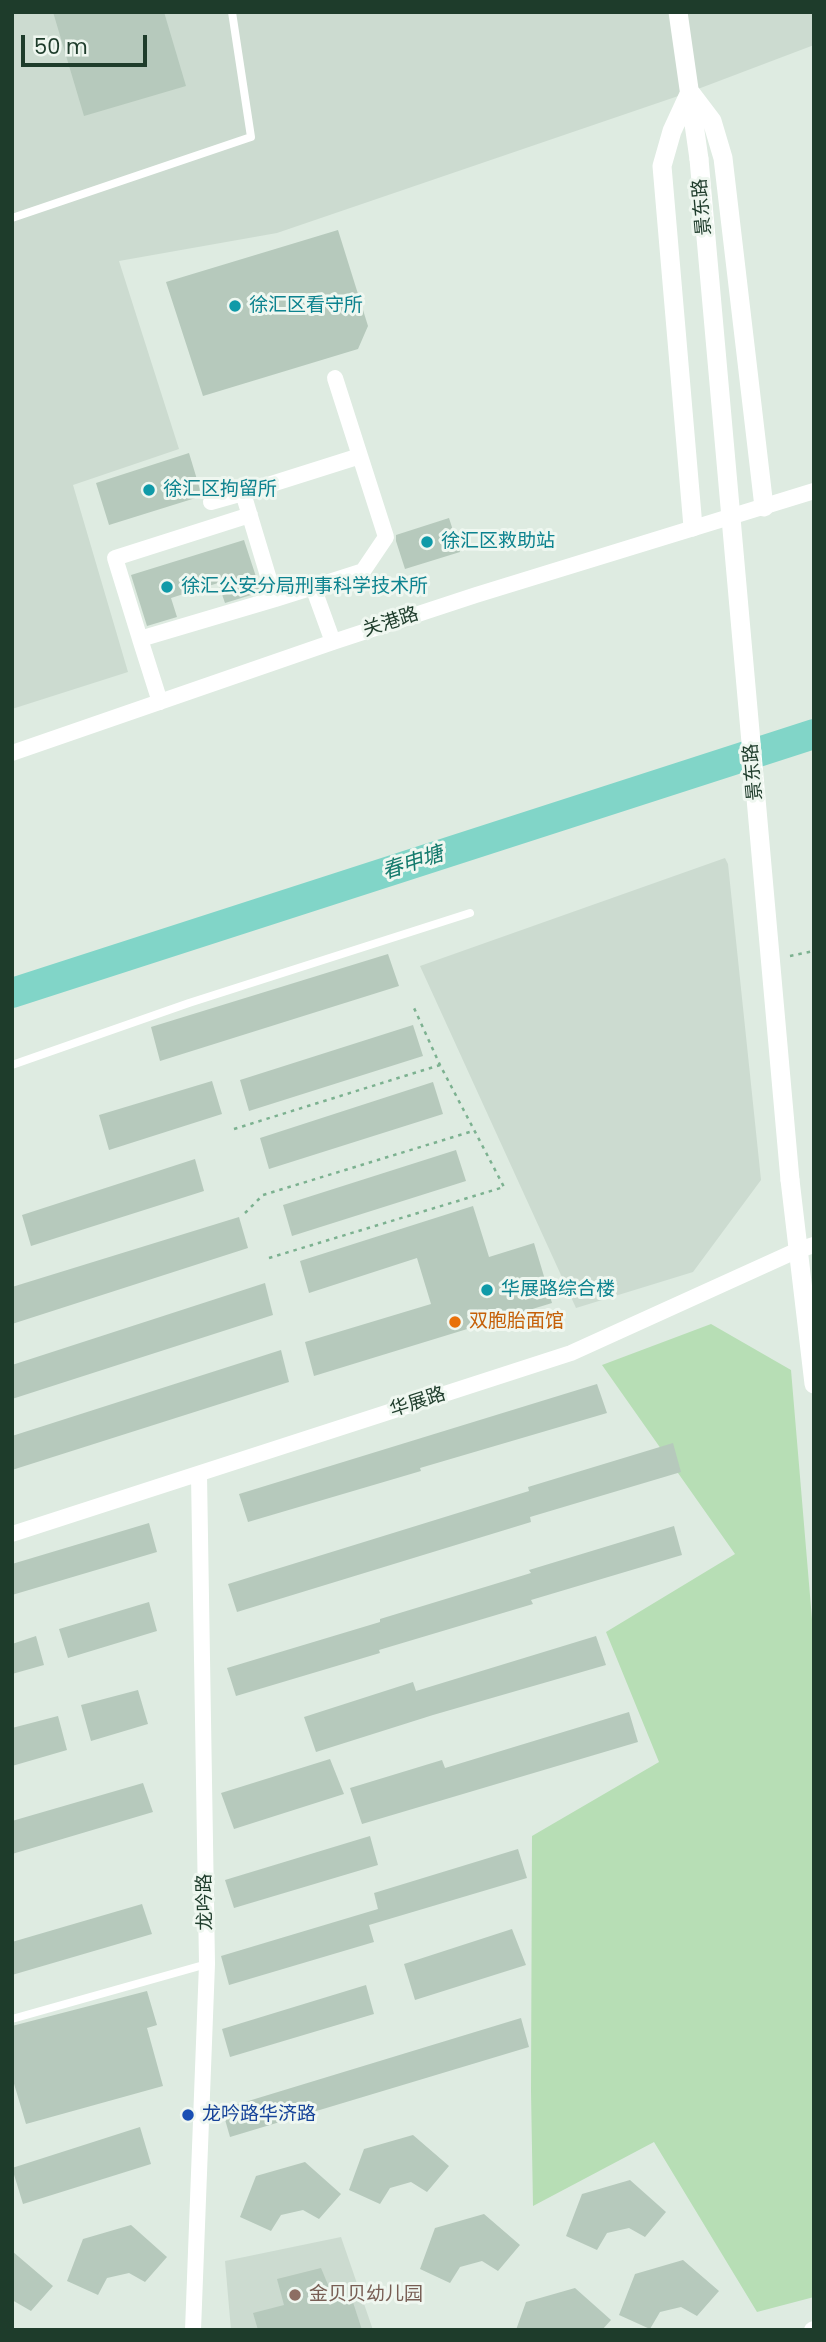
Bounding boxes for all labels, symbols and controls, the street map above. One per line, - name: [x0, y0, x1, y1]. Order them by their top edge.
- scale bar: [24, 21, 150, 65]
- text: 50 m: [34, 32, 88, 61]
- street label: 景东路: [689, 178, 717, 236]
- place label: 徐汇区看守所: [249, 295, 363, 317]
- marker: 徐汇区看守所: [227, 298, 243, 314]
- place label: 徐汇区拘留所: [163, 479, 277, 501]
- marker: 徐汇区拘留所: [141, 482, 157, 498]
- place label: 徐汇区救助站: [441, 531, 555, 553]
- marker: 徐汇区救助站: [419, 534, 435, 550]
- place label: 徐汇公安分局刑事科学技术所: [181, 576, 428, 598]
- marker: 徐汇公安分局刑事科学技术所: [159, 579, 175, 595]
- street label: 关港路: [360, 603, 422, 643]
- street label: 景东路: [740, 743, 768, 801]
- water label: 春申塘: [379, 842, 447, 886]
- place label: 华展路综合楼: [501, 1279, 615, 1301]
- marker: 华展路综合楼: [479, 1282, 495, 1298]
- place label: 双胞胎面馆: [469, 1311, 564, 1333]
- marker: 双胞胎面馆: [447, 1314, 463, 1330]
- street label: 华展路: [387, 1383, 449, 1423]
- street label: 龙吟路: [194, 1873, 218, 1931]
- place label: 龙吟路华济路: [202, 2104, 316, 2126]
- marker: 龙吟路华济路: [180, 2107, 196, 2123]
- place label: 金贝贝幼儿园: [309, 2284, 423, 2306]
- marker: 金贝贝幼儿园: [287, 2287, 303, 2303]

